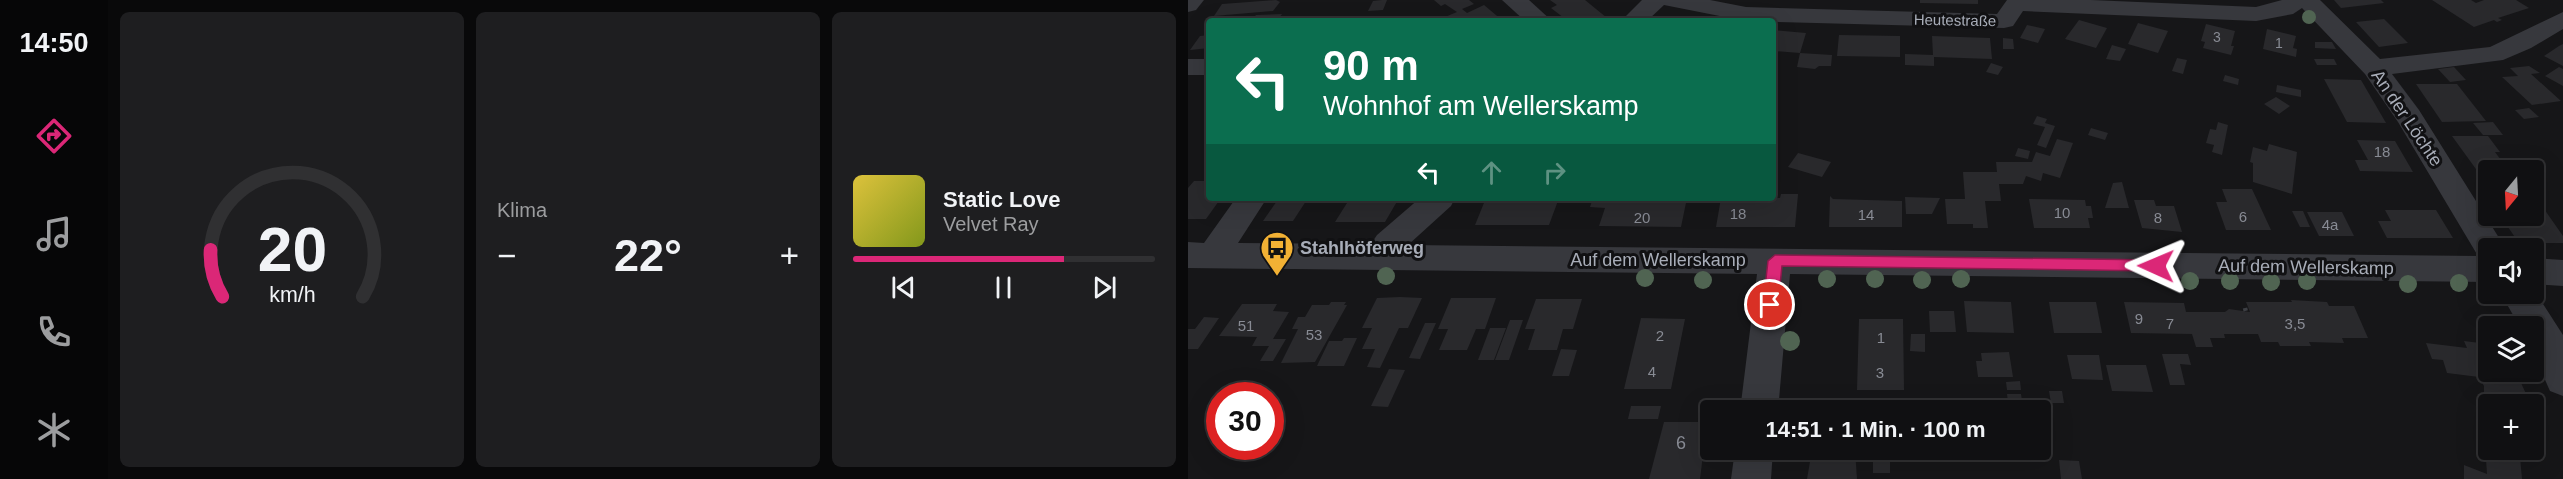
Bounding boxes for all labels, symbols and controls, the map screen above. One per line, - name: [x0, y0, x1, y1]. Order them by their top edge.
- street label: Heutestraße: [1914, 11, 1996, 29]
- text: 14:50: [19, 28, 89, 58]
- house number: 3: [2213, 29, 2221, 45]
- house number: 1: [2275, 35, 2283, 51]
- icon: left: [1224, 42, 1302, 120]
- text: 90 m: [1323, 42, 1419, 89]
- street label: An der Löchte: [2367, 66, 2447, 170]
- text: Wohnhof am Wellerskamp: [1323, 91, 1639, 121]
- icon: directions: [33, 115, 75, 157]
- house number: 18: [2374, 143, 2390, 160]
- icon: left: [1412, 156, 1445, 189]
- icon: ahead: [1475, 156, 1508, 189]
- icon: right: [1538, 156, 1571, 189]
- north arrow: [2478, 160, 2544, 226]
- map controls: [2478, 160, 2544, 460]
- text: Static Love: [943, 187, 1060, 212]
- text: Klima: [497, 199, 547, 221]
- house number: 10: [2054, 204, 2070, 221]
- house number: 18: [1730, 205, 1746, 222]
- house number: 14: [1858, 206, 1874, 223]
- house number: 6: [2239, 208, 2247, 225]
- house number: 20: [1634, 209, 1650, 226]
- house number: 8: [2154, 209, 2162, 226]
- icon: music: [33, 213, 75, 255]
- text: Velvet Ray: [943, 213, 1039, 235]
- text: 20: [257, 215, 327, 284]
- house number: 4a: [2322, 216, 2339, 233]
- text: 22°: [614, 230, 682, 281]
- bus stop icon: Stahlhöferweg: [1259, 230, 1295, 277]
- position arrow: [2124, 234, 2188, 298]
- text: −: [497, 237, 516, 274]
- text: +: [780, 237, 799, 274]
- place label: Stahlhöferweg: [1300, 238, 1424, 258]
- button: sound: [2478, 238, 2544, 304]
- street label: Auf dem Wellerskamp: [1570, 250, 1746, 270]
- street label: Auf dem Wellerskamp: [2218, 255, 2394, 279]
- icon: previous: [887, 271, 920, 304]
- icon: pause: [987, 271, 1020, 304]
- icon: next: [1088, 271, 1121, 304]
- pin: [1744, 279, 1795, 330]
- text: km/h: [269, 283, 315, 307]
- icon: arrive: [1753, 288, 1786, 321]
- house number: 9: [2135, 310, 2143, 327]
- icon: phone: [33, 311, 75, 353]
- house number: 7: [2166, 315, 2174, 332]
- house number: 3,5: [2285, 315, 2305, 332]
- button: layers: [2478, 316, 2544, 382]
- house number: 51: [1238, 317, 1254, 334]
- house number: 53: [1306, 326, 1322, 343]
- house number: 2: [1656, 327, 1664, 344]
- house number: 1: [1877, 329, 1885, 346]
- house number: 4: [1648, 363, 1656, 380]
- house number: 3: [1876, 364, 1884, 381]
- speed limit sign: 30: [1206, 382, 1284, 460]
- button: +: [2478, 394, 2544, 460]
- icon: climate: [33, 409, 75, 451]
- text: 14:51 · 1 Min. · 100 m: [1765, 417, 1986, 442]
- house number: 6: [1676, 433, 1686, 453]

